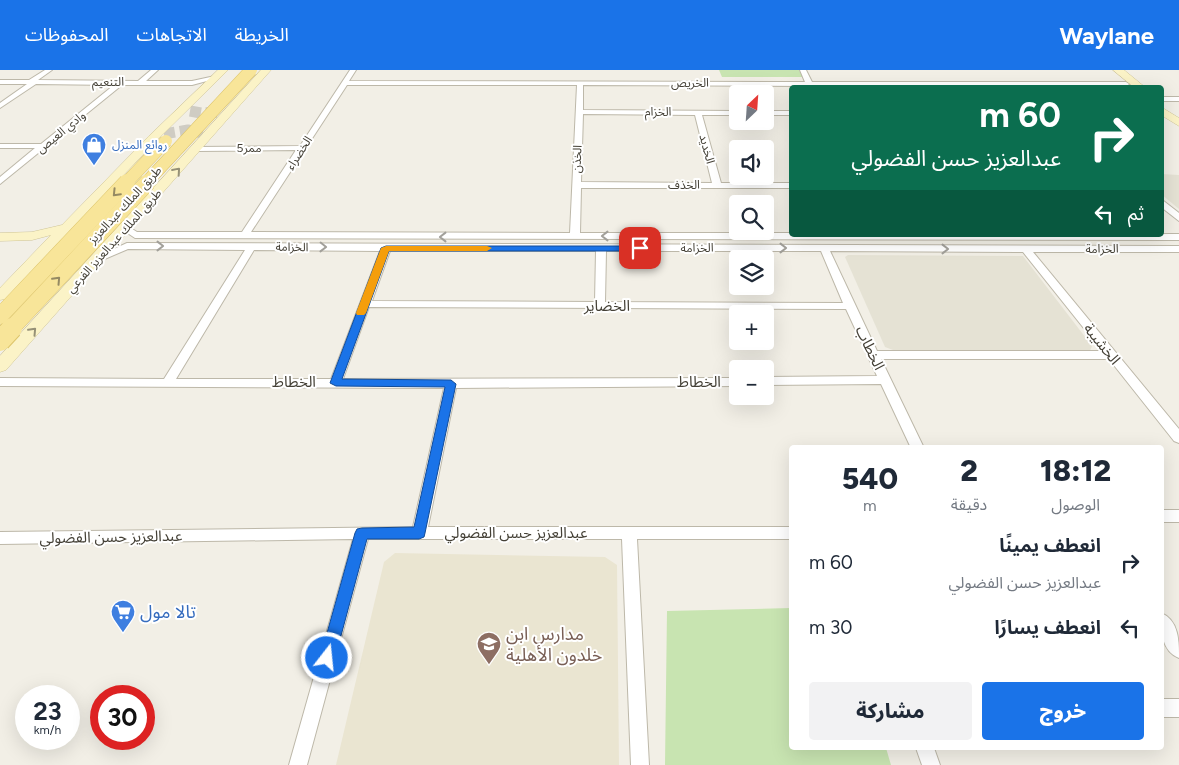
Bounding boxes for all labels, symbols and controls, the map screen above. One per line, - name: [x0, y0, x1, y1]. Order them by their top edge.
- text: Waylane: [1059, 21, 1154, 50]
- text: المحفوظات: [25, 24, 109, 46]
- text: الاتجاهات: [137, 24, 207, 46]
- text: الخريطة: [235, 24, 289, 46]
- street label: التنعيم: [92, 75, 124, 91]
- street label: الخريص: [671, 76, 709, 90]
- north arrow: [729, 85, 774, 130]
- map controls: [729, 85, 774, 405]
- text: 60 m: [979, 94, 1061, 136]
- street label: الخزام: [645, 105, 672, 121]
- icon: right: [1079, 105, 1144, 170]
- street label: وادي العيص: [34, 108, 90, 158]
- shop icon: روائع المنزل: [81, 132, 107, 166]
- street label: الخضراء: [283, 133, 315, 172]
- street label: الخديد: [696, 133, 718, 165]
- place label: روائع المنزل: [112, 138, 167, 154]
- button: sound: [729, 140, 774, 185]
- street label: ممر5: [237, 141, 261, 155]
- street label: الخذن: [570, 145, 584, 173]
- text: عبدالعزيز حسن الفضولي: [851, 145, 1061, 172]
- street label: طريق الملك عبدالعزيز: [85, 163, 165, 248]
- one-way arrow: [171, 167, 180, 176]
- street label: الخذف: [668, 178, 700, 192]
- street label: طريق الملك عبدالعزيز الفرعي: [64, 186, 166, 298]
- one-way arrow: [113, 188, 122, 197]
- button: search: [729, 195, 774, 240]
- icon: left: [1090, 200, 1118, 228]
- text: ثم: [1128, 202, 1144, 225]
- pin: [619, 227, 661, 269]
- one-way arrow: [601, 231, 609, 241]
- one-way arrow: [439, 232, 446, 242]
- icon: arrive: [626, 234, 654, 262]
- street label: الخزامة: [275, 240, 309, 254]
- one-way arrow: [157, 241, 165, 251]
- street label: الخزامة: [680, 241, 714, 255]
- one-way arrow: [319, 242, 327, 253]
- street label: الخزامة: [1085, 242, 1119, 256]
- one-way arrow: [780, 243, 787, 253]
- one-way arrow: [942, 244, 950, 254]
- button: layers: [729, 250, 774, 295]
- one-way arrow: [51, 276, 60, 285]
- street label: الخضاير: [583, 297, 630, 315]
- button: +: [729, 305, 774, 350]
- street label: الخشيبة: [1080, 320, 1124, 368]
- street label: الخطاب: [852, 323, 888, 373]
- one-way arrow: [27, 327, 36, 336]
- button: −: [729, 360, 774, 405]
- street label: الخطاط: [272, 373, 316, 391]
- street label: الخطاط: [677, 373, 721, 391]
- text: 2: [960, 452, 978, 489]
- text: 18:12: [1040, 452, 1111, 489]
- text: 540: [842, 460, 898, 497]
- text: دقيقة: [951, 495, 987, 514]
- text: الوصول: [1051, 495, 1100, 514]
- text: m: [863, 496, 877, 515]
- street label: عبدالعزيز حسن الفضولي: [445, 524, 588, 544]
- street label: عبدالعزيز حسن الفضولي: [39, 527, 183, 550]
- text: انعطف يمينًا: [999, 534, 1101, 557]
- icon: right: [1116, 549, 1144, 577]
- text: 60 m: [809, 551, 853, 574]
- text: عبدالعزيز حسن الفضولي: [949, 573, 1101, 592]
- supermarket icon: تالا مول: [110, 599, 136, 633]
- place label: تالا مول: [140, 601, 196, 623]
- icon: left: [1116, 614, 1144, 642]
- text: 30 m: [809, 616, 852, 639]
- text: انعطف يسارًا: [994, 616, 1101, 639]
- place label: مدارس ابن خلدون الأهلية: [506, 623, 602, 666]
- position arrow: [300, 631, 352, 683]
- school or university icon: مدارس ابن خلدون الأهلية: [476, 631, 502, 665]
- button: مشاركة: [809, 682, 972, 740]
- button: خروج: [982, 682, 1144, 740]
- speed limit sign: 30: [90, 685, 155, 750]
- text: 23: [33, 696, 62, 726]
- text: km/h: [34, 723, 61, 737]

